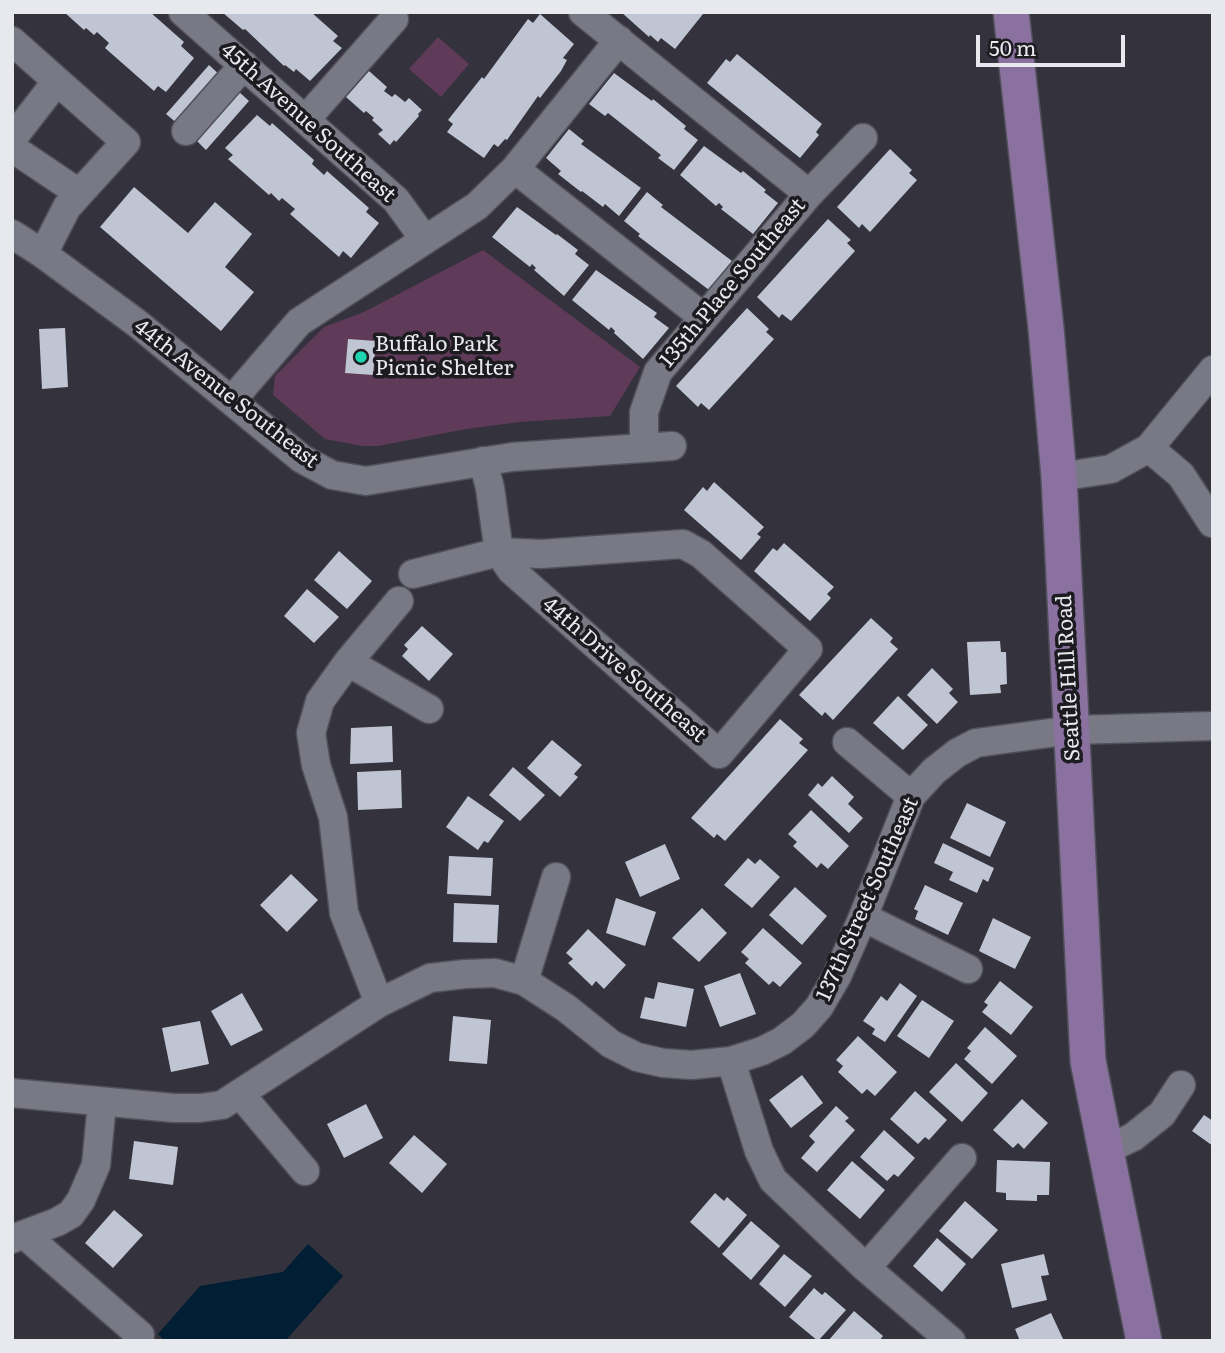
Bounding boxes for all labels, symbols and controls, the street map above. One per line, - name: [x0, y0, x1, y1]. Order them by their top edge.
- scale bar: [980, 21, 1129, 65]
- text: 50 m: [989, 31, 1036, 62]
- street label: 45th Avenue Southeast: [215, 38, 401, 208]
- street label: 135th Place Southeast: [655, 193, 811, 373]
- street label: 44th Avenue Southeast: [129, 314, 323, 474]
- place label: Buffalo Park Picnic Shelter: [375, 332, 513, 382]
- marker: Buffalo Park Picnic Shelter: [353, 349, 369, 365]
- street label: 44th Drive Southeast: [537, 592, 711, 748]
- street label: Seattle Hill Road: [1052, 594, 1086, 762]
- street label: 137th Street Southeast: [812, 793, 924, 1005]

